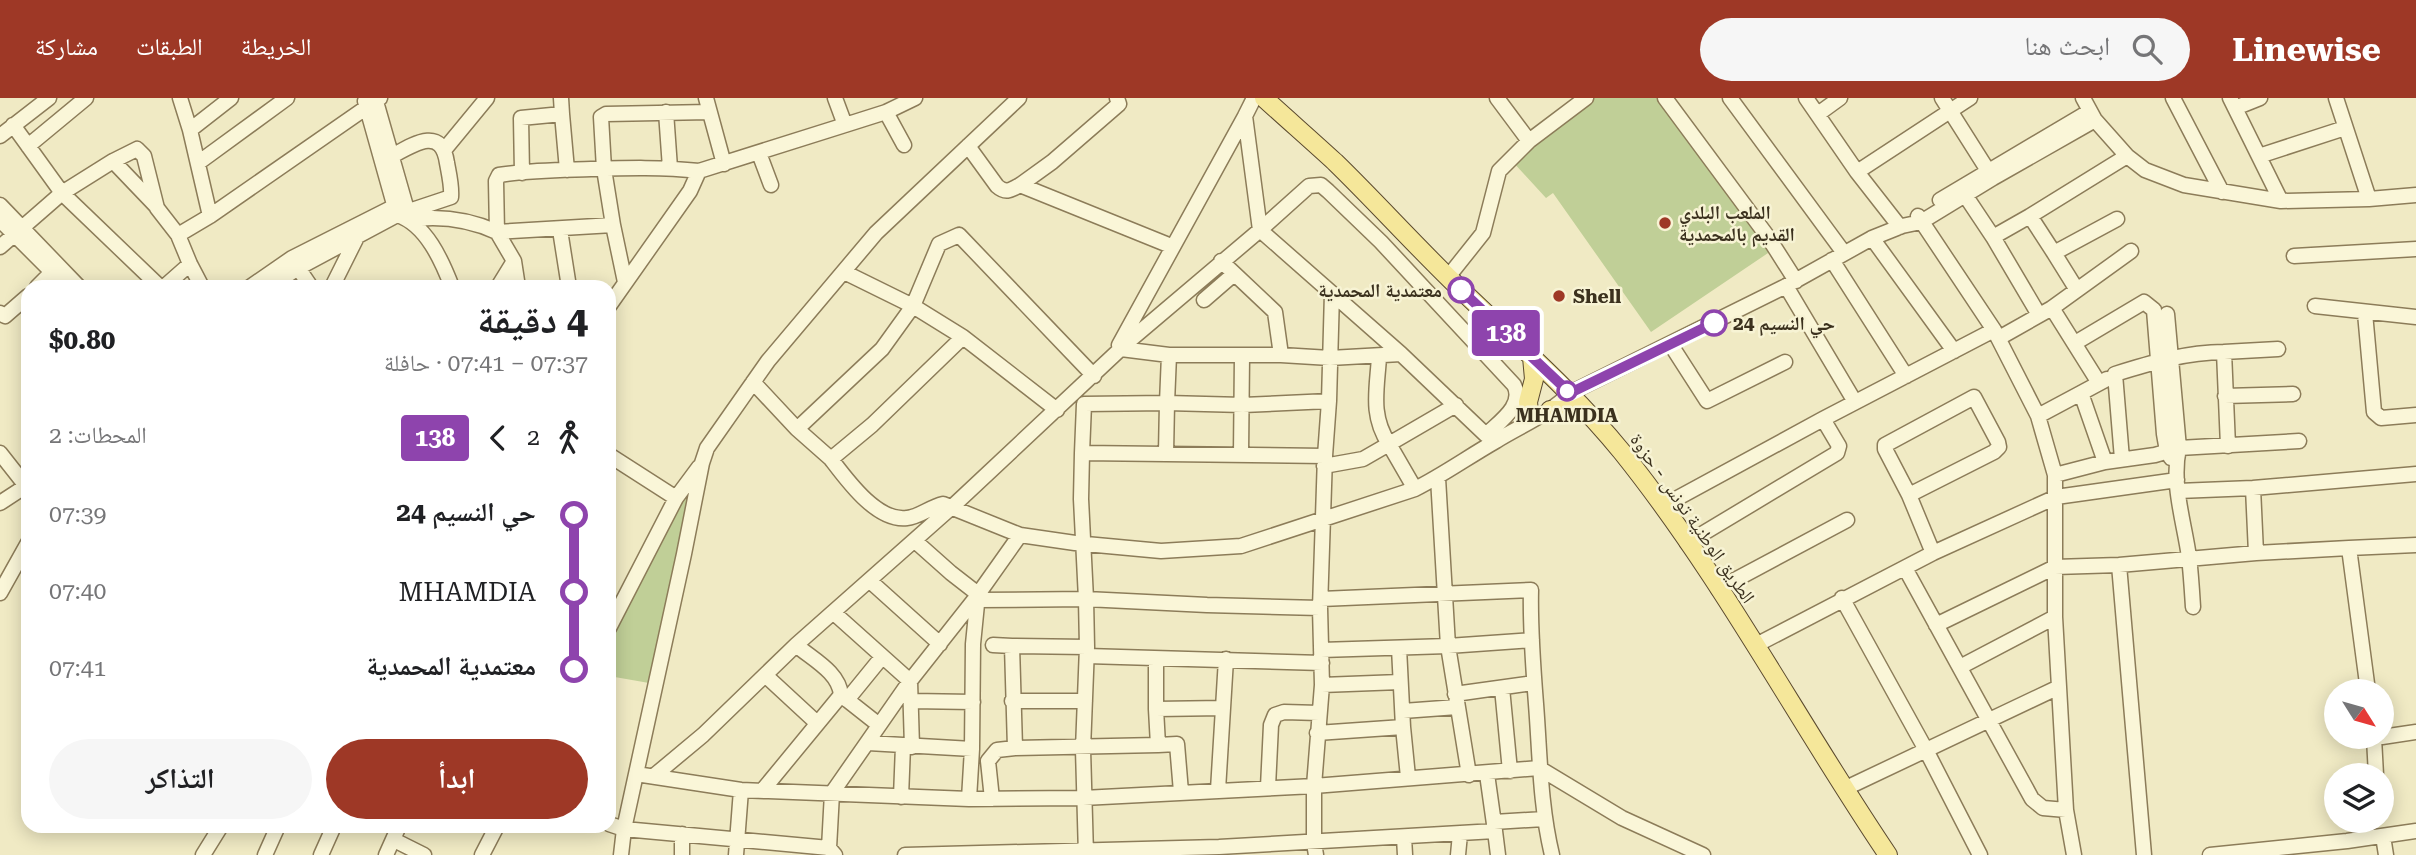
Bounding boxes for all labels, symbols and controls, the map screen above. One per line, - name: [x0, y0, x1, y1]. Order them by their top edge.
- search box: [1700, 18, 2190, 81]
- icon: search: [2128, 30, 2166, 68]
- text: Linewise: [2232, 30, 2381, 69]
- text: ابحث هنا: [2024, 31, 2110, 61]
- text: مشاركة: [35, 33, 98, 61]
- text: الطبقات: [136, 33, 203, 61]
- text: الخريطة: [241, 33, 311, 61]
- place label: الملعب البلدي القديم بالمحمدية: [1679, 201, 1795, 247]
- marker: الملعب البلدي القديم بالمحمدية: [1657, 215, 1673, 231]
- marker: معتمدية المحمدية: [1448, 277, 1474, 303]
- place label: معتمدية المحمدية: [1318, 279, 1442, 302]
- place label: Shell: [1573, 285, 1621, 308]
- marker: Shell: [1551, 288, 1567, 304]
- text: 4 دقيقة: [477, 298, 588, 342]
- line badge: 138: [1466, 310, 1546, 356]
- marker: حي النسيم 24: [1701, 310, 1727, 336]
- place label: حي النسيم 24: [1733, 312, 1835, 339]
- text: 138: [1486, 319, 1526, 347]
- text: $0.80: [49, 325, 115, 355]
- text: 07:37 – 07:41 · حافلة: [384, 350, 588, 377]
- marker: MHAMDIA: [1557, 381, 1577, 401]
- place label: MHAMDIA: [1516, 404, 1619, 427]
- icon: back: [479, 419, 517, 457]
- icon: walk: [550, 419, 588, 457]
- text: المحطات: 2: [49, 422, 147, 449]
- text: 138: [415, 424, 455, 452]
- text: 2: [527, 424, 540, 451]
- street label: الطريق الوطنية تونس - حزوة: [1625, 429, 1760, 608]
- text: حي النسيم 24: [396, 497, 536, 527]
- text: 07:39: [49, 501, 106, 528]
- text: MHAMDIA: [399, 577, 536, 607]
- text: 07:40: [49, 578, 106, 605]
- text: معتمدية المحمدية: [367, 651, 536, 681]
- text: 07:41: [49, 655, 106, 682]
- north arrow: [2324, 679, 2394, 749]
- map controls: [2324, 679, 2394, 833]
- button: التذاكر: [49, 739, 312, 819]
- button: ابدأ: [326, 739, 588, 819]
- button: layers: [2324, 763, 2394, 833]

